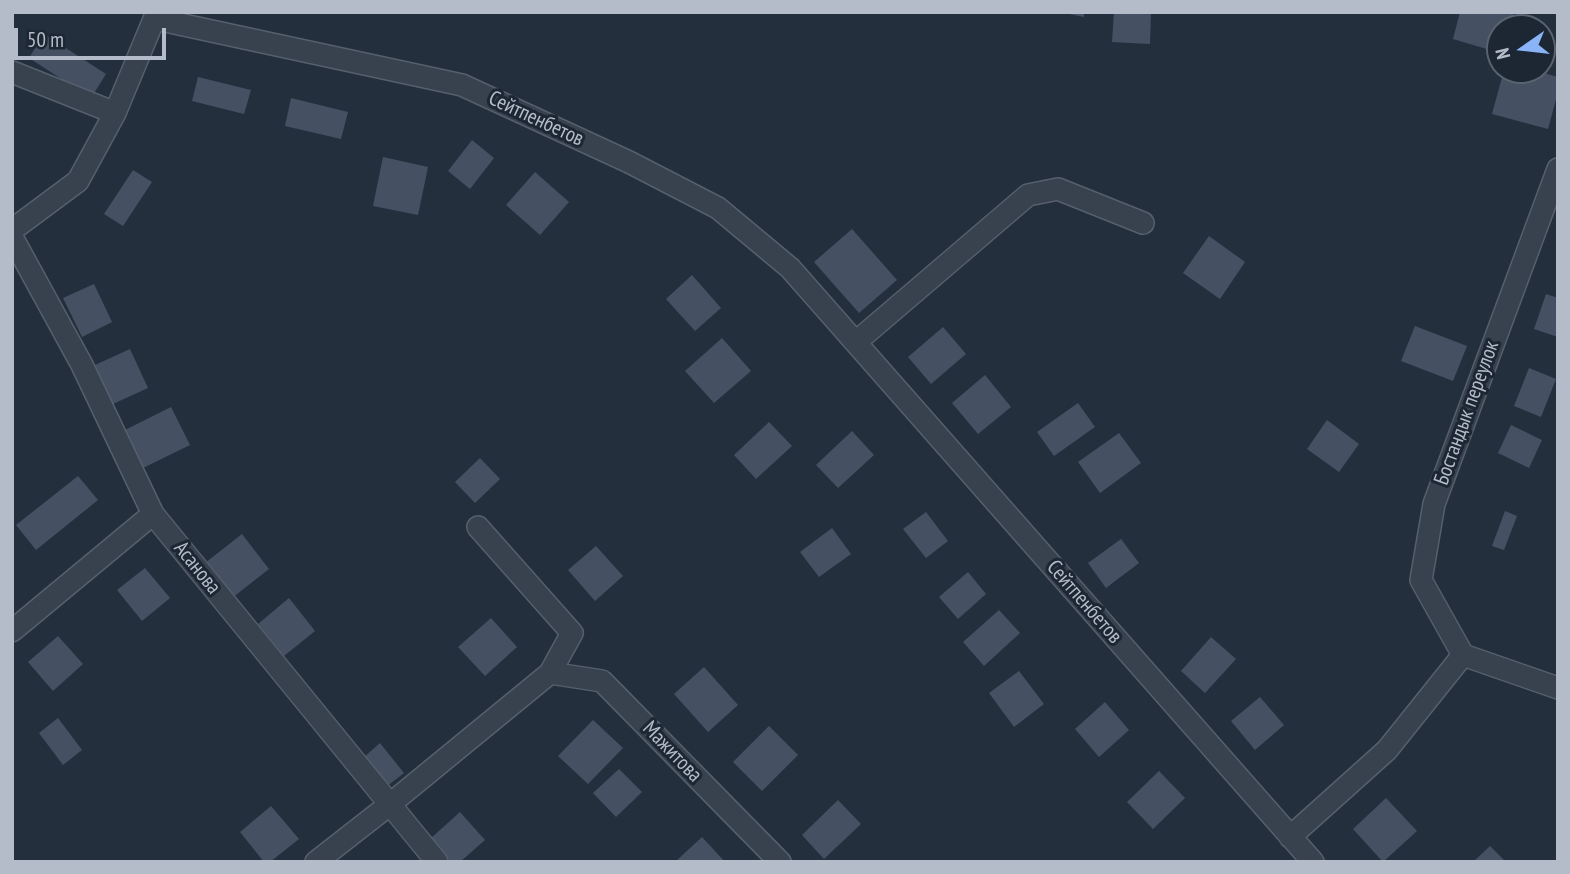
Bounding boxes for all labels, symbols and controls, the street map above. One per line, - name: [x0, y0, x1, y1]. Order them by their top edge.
- scale bar: [18, 14, 170, 58]
- north arrow: [1486, 14, 1556, 84]
- text: 50 m: [27, 26, 64, 53]
- text: N: [1490, 46, 1515, 61]
- street label: Сейтпенбетов: [484, 86, 588, 152]
- street label: Бостандык переулок: [1429, 337, 1505, 489]
- street label: Асанова: [168, 537, 226, 599]
- street label: Сейтпенбетов: [1041, 555, 1127, 649]
- street label: Мажитова: [637, 716, 707, 788]

